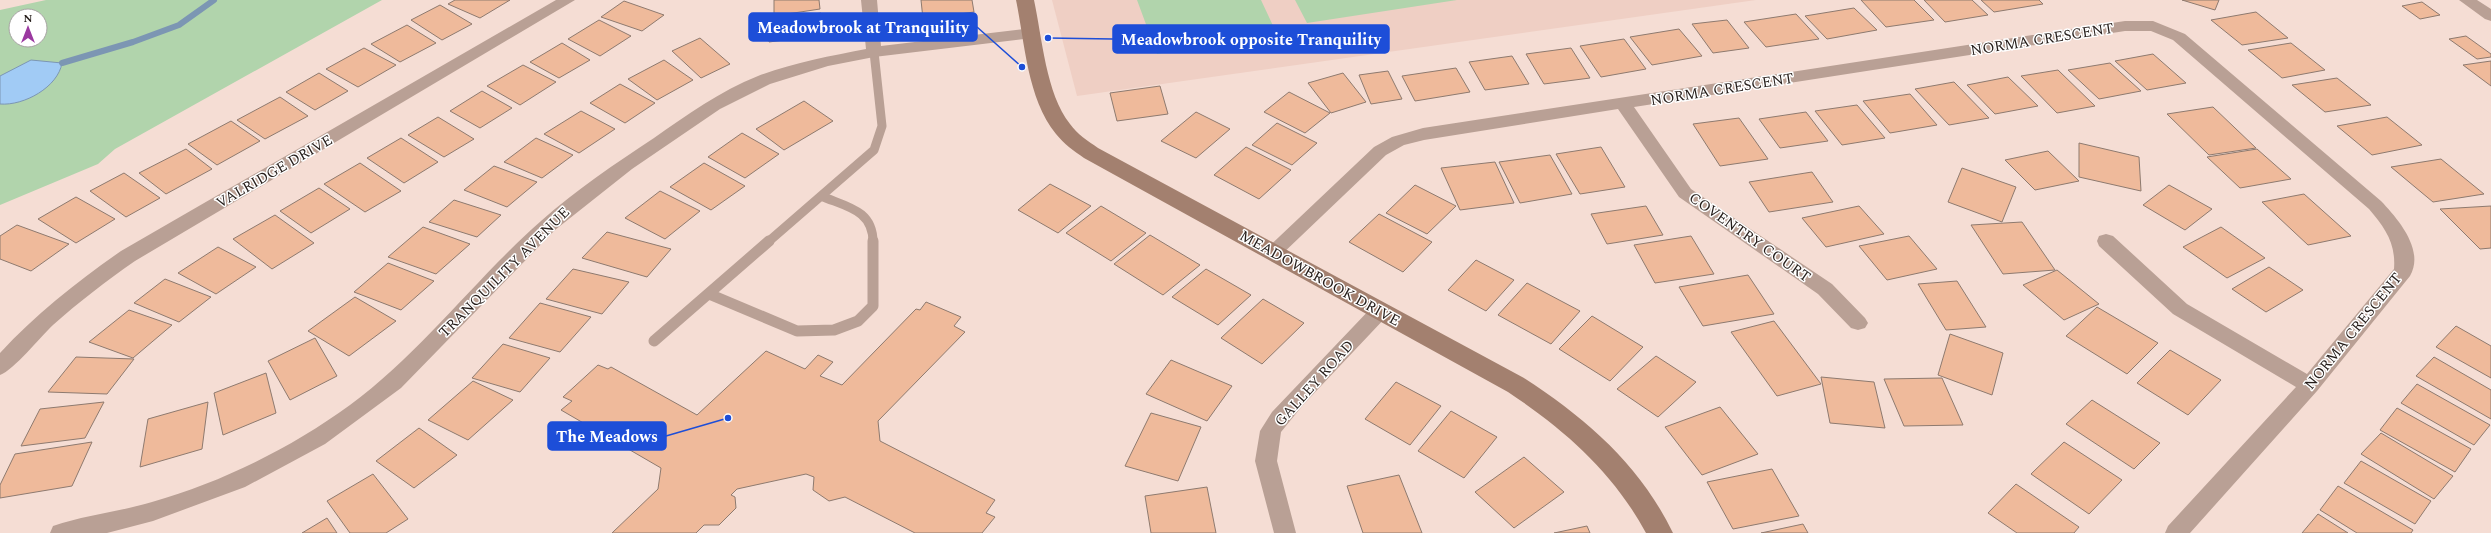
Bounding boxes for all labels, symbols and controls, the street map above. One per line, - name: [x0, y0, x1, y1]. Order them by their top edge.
- north arrow: [8, 8, 48, 48]
- text: N: [24, 10, 33, 27]
- callout: Meadowbrook at Tranquility: [749, 13, 977, 41]
- text: Meadowbrook at Tranquility: [757, 16, 970, 40]
- street label: NORMA CRESCENT: [1969, 17, 2115, 62]
- callout: Meadowbrook opposite Tranquility: [1113, 25, 1389, 53]
- text: Meadowbrook opposite Tranquility: [1121, 28, 1383, 52]
- street label: NORMA CRESCENT: [1649, 67, 1795, 112]
- street label: VALRIDGE DRIVE: [212, 129, 337, 214]
- street label: COVENTRY COURT: [1684, 187, 1815, 288]
- street label: TRANQUILITY AVENUE: [433, 201, 575, 343]
- street label: MEADOWBROOK DRIVE: [1235, 225, 1404, 332]
- street label: NORMA CRESCENT: [2299, 268, 2408, 395]
- street label: GALLEY ROAD: [1269, 335, 1360, 432]
- callout: The Meadows: [548, 422, 666, 450]
- text: The Meadows: [556, 425, 658, 449]

